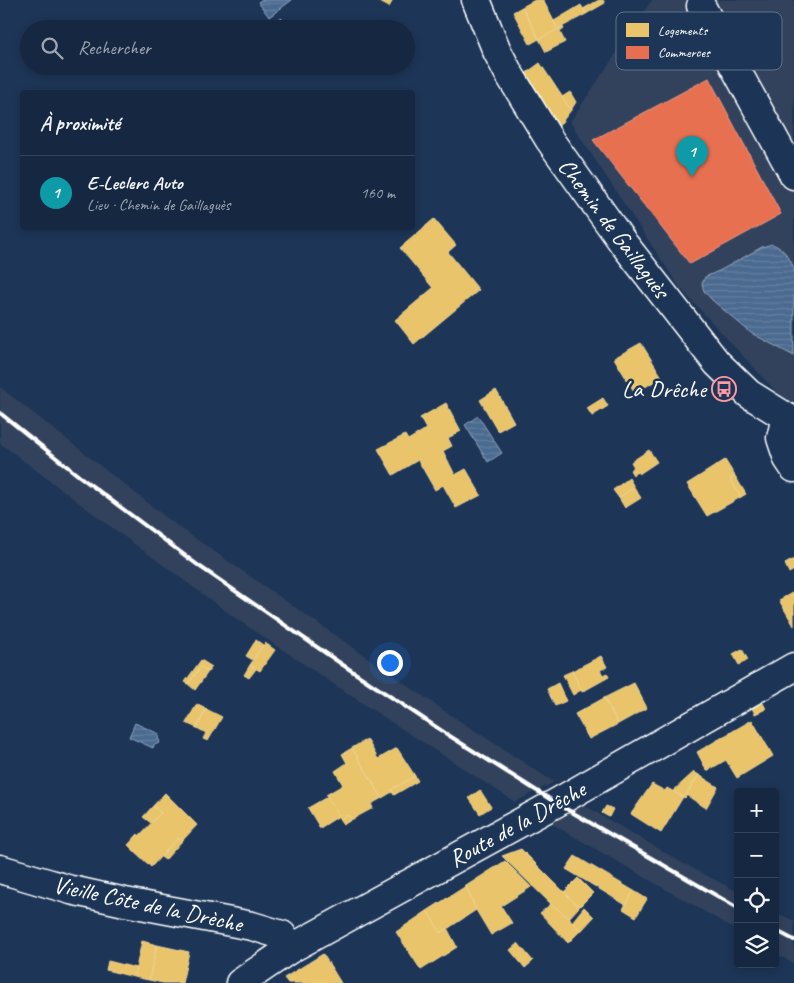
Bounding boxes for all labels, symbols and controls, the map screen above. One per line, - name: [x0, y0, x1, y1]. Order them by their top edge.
- legend: [616, 12, 782, 70]
- search box: [20, 20, 415, 75]
- text: Logements: [658, 22, 708, 39]
- icon: search: [38, 34, 66, 62]
- text: Rechercher: [78, 36, 151, 60]
- text: Commerces: [658, 44, 711, 61]
- text: À proximité: [40, 110, 120, 136]
- pin: 1: [676, 136, 708, 177]
- street label: Chemin de Gaillaguès: [552, 152, 678, 306]
- text: E-Leclerc Auto: [87, 171, 183, 195]
- text: 1: [52, 183, 60, 203]
- text: 160 m: [361, 183, 395, 203]
- text: Lieu · Chemin de Gaillaguès: [87, 195, 230, 215]
- place label: La Drêche: [622, 374, 708, 404]
- bus stop icon: La Drêche: [711, 376, 737, 402]
- your location: [377, 650, 403, 676]
- street label: Route de la Drêche: [443, 773, 593, 874]
- map controls: [734, 788, 779, 968]
- button: +: [734, 788, 779, 833]
- button: −: [734, 833, 779, 878]
- street label: Vieille Côte de la Drèche: [51, 869, 247, 939]
- button: locate: [734, 878, 779, 923]
- button: layers: [734, 923, 779, 968]

